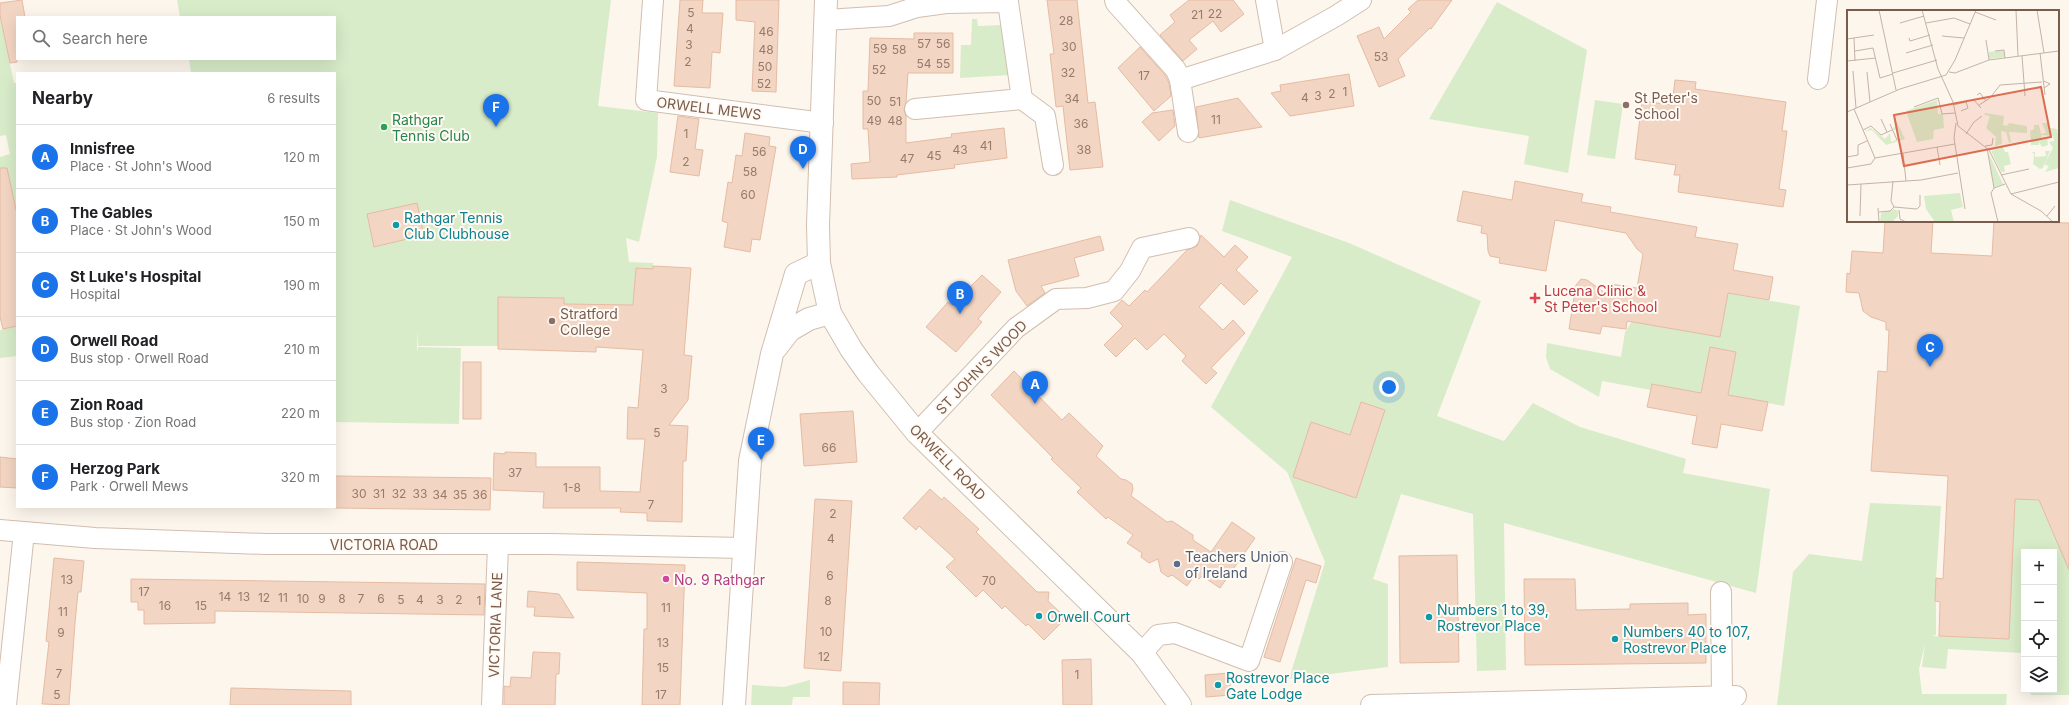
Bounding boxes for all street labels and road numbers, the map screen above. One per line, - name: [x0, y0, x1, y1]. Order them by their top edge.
- street label: ORWELL MEWS: [656, 93, 762, 123]
- street label: ST JOHN'S WOOD: [932, 316, 1030, 418]
- street label: ORWELL ROAD: [906, 420, 990, 504]
- street label: VICTORIA ROAD: [330, 536, 438, 553]
- street label: VICTORIA LANE: [485, 572, 505, 678]

